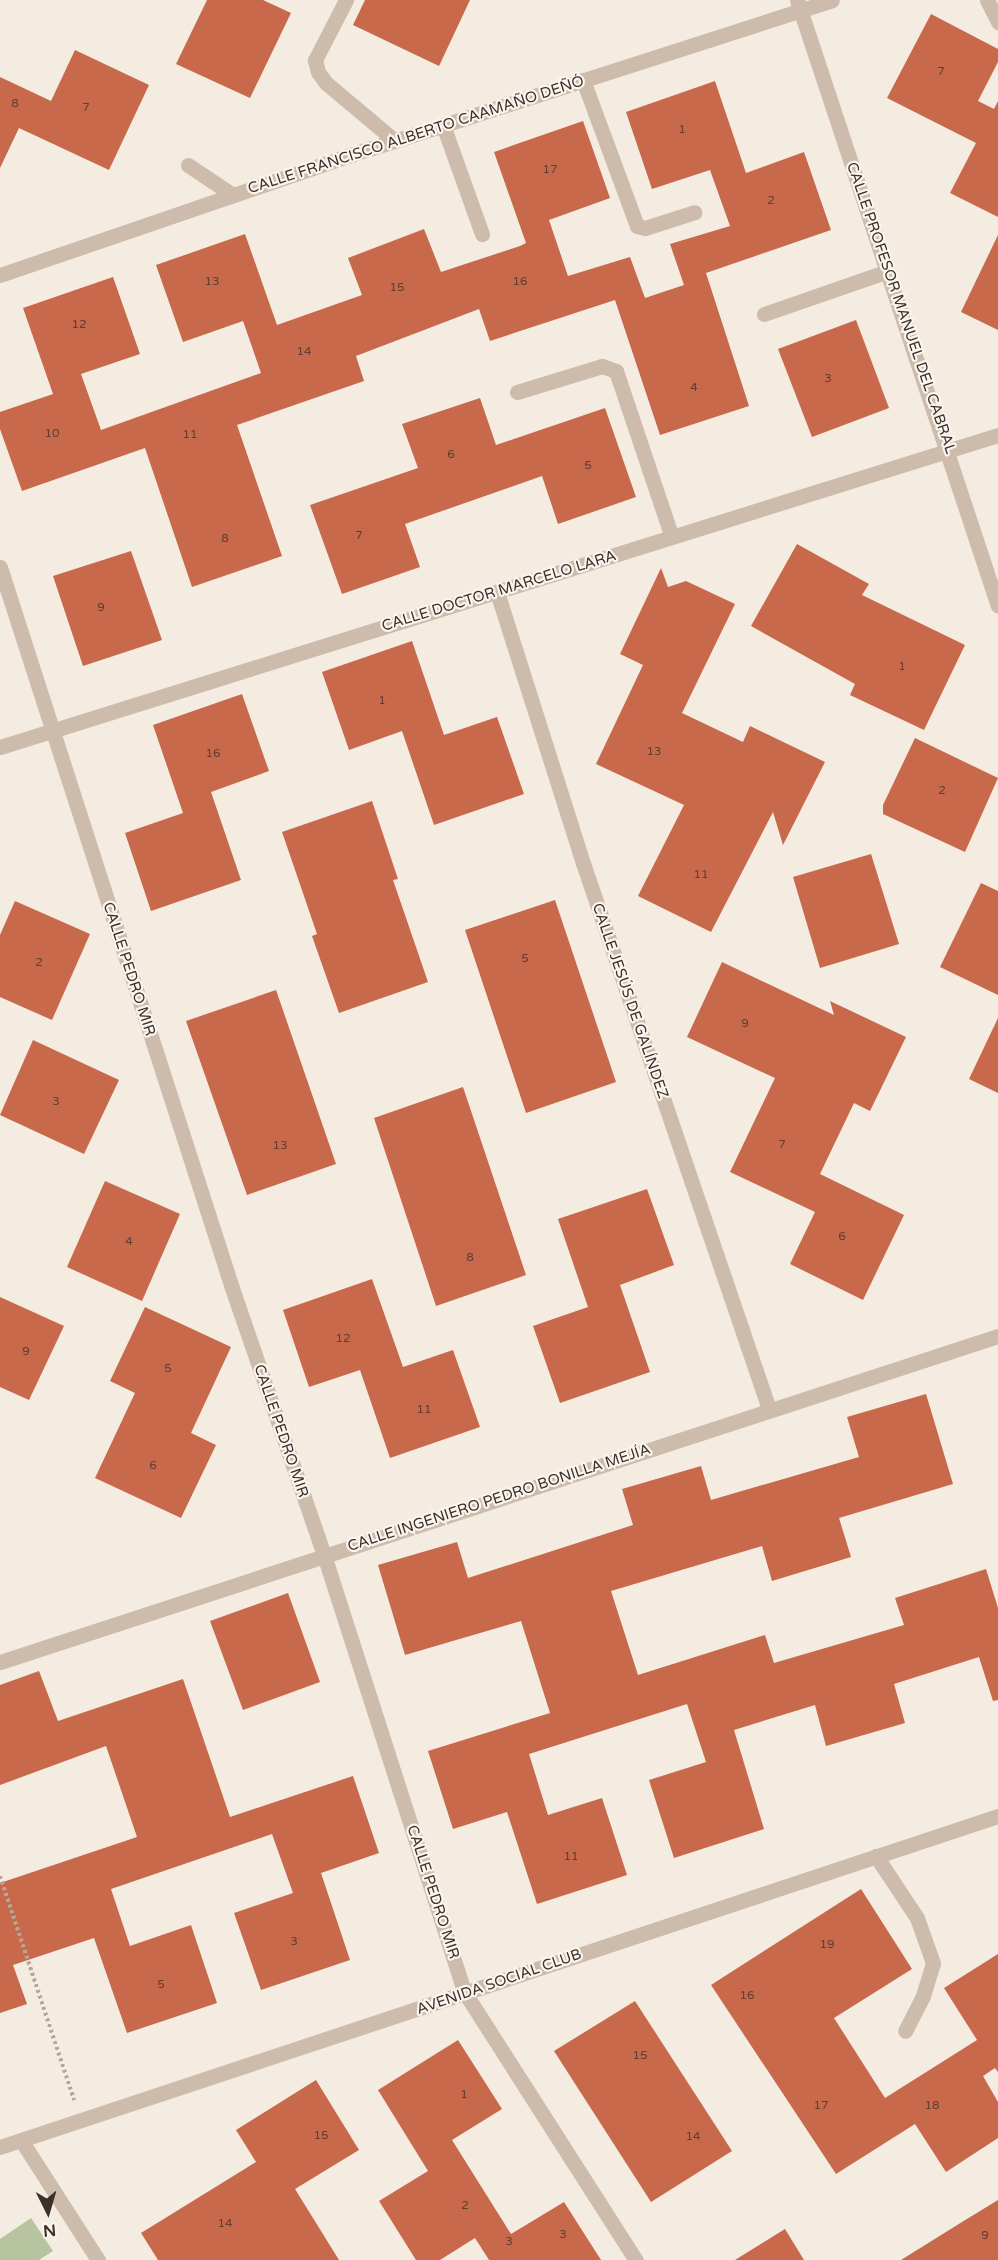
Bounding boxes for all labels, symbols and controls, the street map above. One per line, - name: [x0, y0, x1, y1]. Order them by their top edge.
- house number: 7: [937, 65, 945, 79]
- street label: CALLE FRANCISCO ALBERTO CAAMAÑO DEÑÓ: [246, 72, 586, 198]
- house number: 8: [11, 97, 19, 111]
- house number: 7: [82, 101, 90, 115]
- house number: 1: [678, 123, 686, 137]
- street label: CALLE PROFESOR MANUEL DEL CABRAL: [843, 160, 959, 456]
- house number: 17: [542, 163, 558, 177]
- house number: 2: [767, 194, 775, 208]
- house number: 13: [204, 275, 220, 289]
- house number: 16: [512, 275, 528, 289]
- house number: 15: [389, 281, 405, 295]
- house number: 12: [71, 318, 87, 332]
- house number: 14: [296, 345, 312, 359]
- house number: 3: [824, 372, 832, 386]
- house number: 4: [690, 381, 698, 395]
- house number: 10: [44, 427, 60, 441]
- house number: 11: [182, 428, 198, 442]
- house number: 6: [447, 448, 455, 462]
- house number: 5: [584, 459, 592, 473]
- house number: 7: [355, 529, 363, 543]
- house number: 8: [221, 532, 229, 546]
- street label: CALLE DOCTOR MARCELO LARA: [380, 547, 618, 635]
- house number: 9: [97, 601, 105, 615]
- house number: 1: [898, 660, 906, 674]
- house number: 1: [378, 694, 386, 708]
- house number: 13: [646, 745, 662, 759]
- house number: 16: [205, 747, 221, 761]
- house number: 2: [938, 784, 946, 798]
- house number: 11: [693, 868, 709, 882]
- street label: CALLE PEDRO MIR: [99, 900, 159, 1038]
- street label: CALLE JESÚS DE GALÍNDEZ: [588, 901, 672, 1101]
- house number: 5: [521, 952, 529, 966]
- house number: 2: [35, 956, 43, 970]
- house number: 9: [741, 1017, 749, 1031]
- house number: 3: [52, 1095, 60, 1109]
- house number: 7: [778, 1138, 786, 1152]
- house number: 13: [272, 1139, 288, 1153]
- house number: 6: [838, 1230, 846, 1244]
- house number: 4: [125, 1235, 133, 1249]
- house number: 8: [466, 1251, 474, 1265]
- house number: 12: [335, 1332, 351, 1346]
- house number: 9: [22, 1345, 30, 1359]
- house number: 5: [164, 1362, 172, 1376]
- street label: CALLE PEDRO MIR: [250, 1362, 312, 1500]
- house number: 11: [416, 1403, 432, 1417]
- street label: CALLE INGENIERO PEDRO BONILLA MEJÍA: [345, 1440, 653, 1556]
- house number: 6: [149, 1459, 157, 1473]
- street label: CALLE PEDRO MIR: [403, 1823, 463, 1961]
- house number: 11: [563, 1850, 579, 1864]
- house number: 3: [290, 1935, 298, 1949]
- house number: 19: [819, 1938, 835, 1952]
- street label: AVENIDA SOCIAL CLUB: [414, 1945, 584, 2019]
- house number: 5: [157, 1978, 165, 1992]
- house number: 16: [739, 1989, 755, 2003]
- house number: 15: [632, 2049, 648, 2063]
- house number: 1: [460, 2088, 468, 2102]
- house number: 17: [813, 2099, 829, 2113]
- house number: 18: [924, 2099, 940, 2113]
- house number: 15: [313, 2129, 329, 2143]
- house number: 14: [685, 2130, 701, 2144]
- north arrow: [18, 2182, 78, 2242]
- house number: 2: [461, 2199, 469, 2213]
- house number: 14: [217, 2217, 233, 2231]
- text: N: [42, 2219, 57, 2240]
- house number: 3: [559, 2228, 567, 2242]
- house number: 9: [981, 2229, 989, 2243]
- house number: 3: [505, 2235, 513, 2249]

